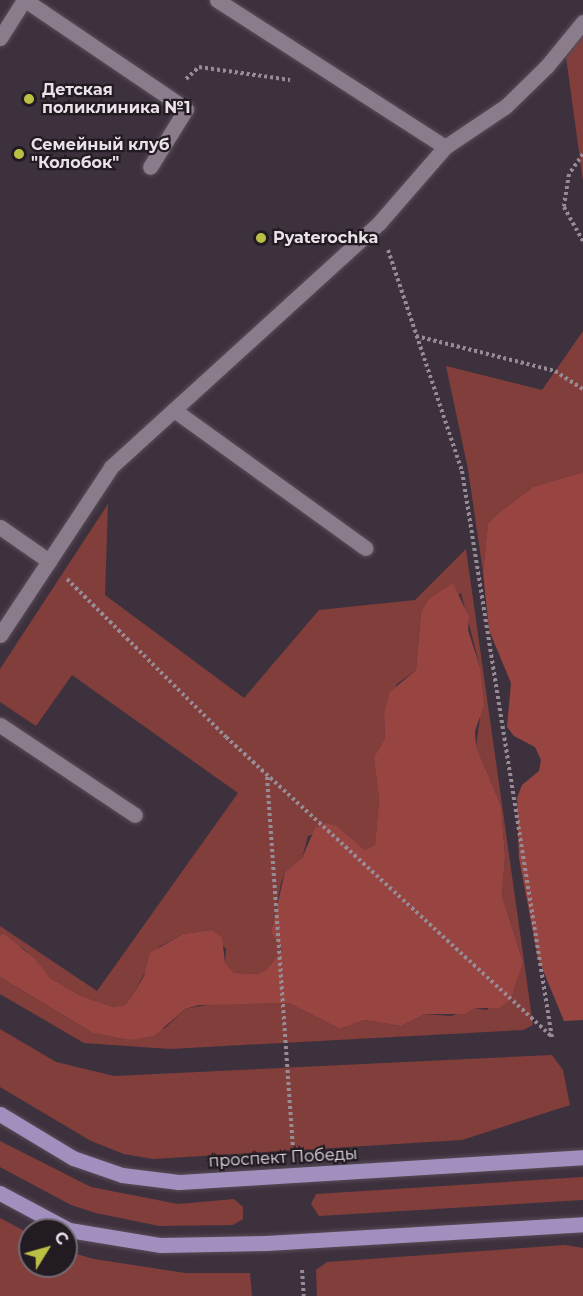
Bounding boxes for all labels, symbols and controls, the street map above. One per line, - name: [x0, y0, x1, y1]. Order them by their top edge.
- place label: Детская поликлиника №1: [42, 80, 190, 118]
- marker: Детская поликлиника №1: [20, 90, 38, 108]
- place label: Семейный клуб "Колобок": [31, 135, 169, 173]
- marker: Семейный клуб "Колобок": [12, 147, 26, 161]
- place label: Pyaterochka: [273, 228, 378, 248]
- marker: Pyaterochka: [254, 231, 268, 245]
- street label: проспект Победы: [208, 1145, 358, 1171]
- north arrow: [18, 1218, 78, 1278]
- text: С: [50, 1228, 72, 1248]

